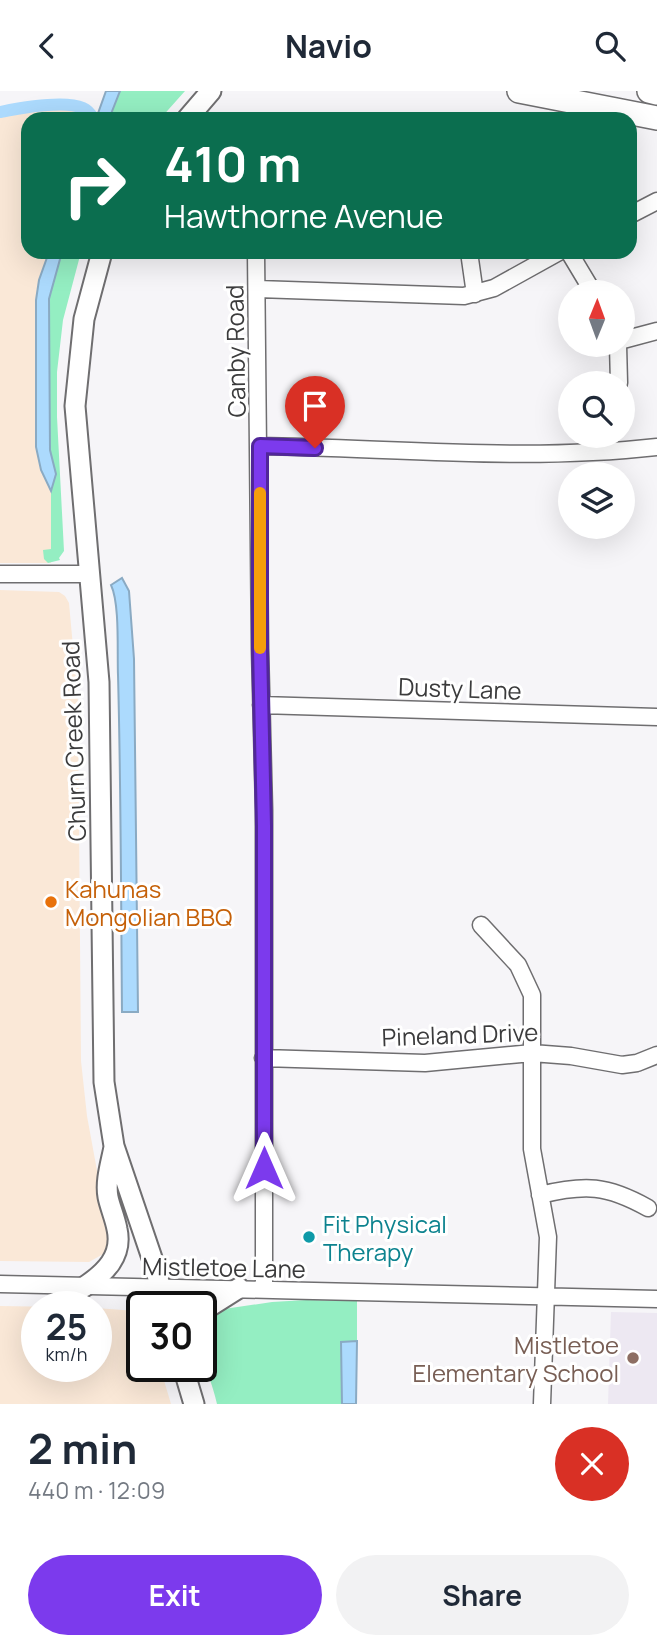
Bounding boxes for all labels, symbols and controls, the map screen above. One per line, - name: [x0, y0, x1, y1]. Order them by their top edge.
- text: Navio: [285, 24, 372, 68]
- icon: back: [28, 27, 66, 65]
- icon: search: [591, 27, 629, 65]
- text: 410 m: [164, 130, 301, 197]
- icon: right: [49, 140, 140, 231]
- text: Hawthorne Avenue: [164, 194, 443, 238]
- north arrow: [558, 280, 635, 357]
- map controls: [558, 280, 635, 539]
- street label: Canby Road: [217, 284, 253, 418]
- button: search: [558, 371, 635, 448]
- pin: [285, 376, 345, 448]
- icon: arrive: [296, 387, 334, 425]
- button: layers: [558, 462, 635, 539]
- street label: Churn Creek Road: [53, 640, 93, 842]
- street label: Dusty Lane: [398, 669, 522, 707]
- place label: Kahunas Mongolian BBQ: [65, 872, 232, 933]
- marker: Kahunas Mongolian BBQ: [43, 894, 59, 910]
- street label: Pineland Drive: [381, 1015, 539, 1053]
- position arrow: [227, 1131, 301, 1205]
- place label: Fit Physical Therapy: [323, 1207, 447, 1268]
- marker: Fit Physical Therapy: [301, 1229, 317, 1245]
- street label: Mistletoe Lane: [142, 1249, 306, 1285]
- speed limit sign: 30: [126, 1291, 217, 1382]
- text: 25: [46, 1303, 87, 1351]
- place label: Mistletoe Elementary School: [413, 1328, 619, 1389]
- text: km/h: [46, 1342, 87, 1366]
- marker: Mistletoe Elementary School: [625, 1350, 641, 1366]
- text: 2 min: [28, 1419, 137, 1477]
- button: close: [555, 1427, 629, 1501]
- text: 440 m · 12:09: [28, 1474, 165, 1506]
- button: Exit: [28, 1555, 322, 1635]
- button: Share: [336, 1555, 629, 1635]

